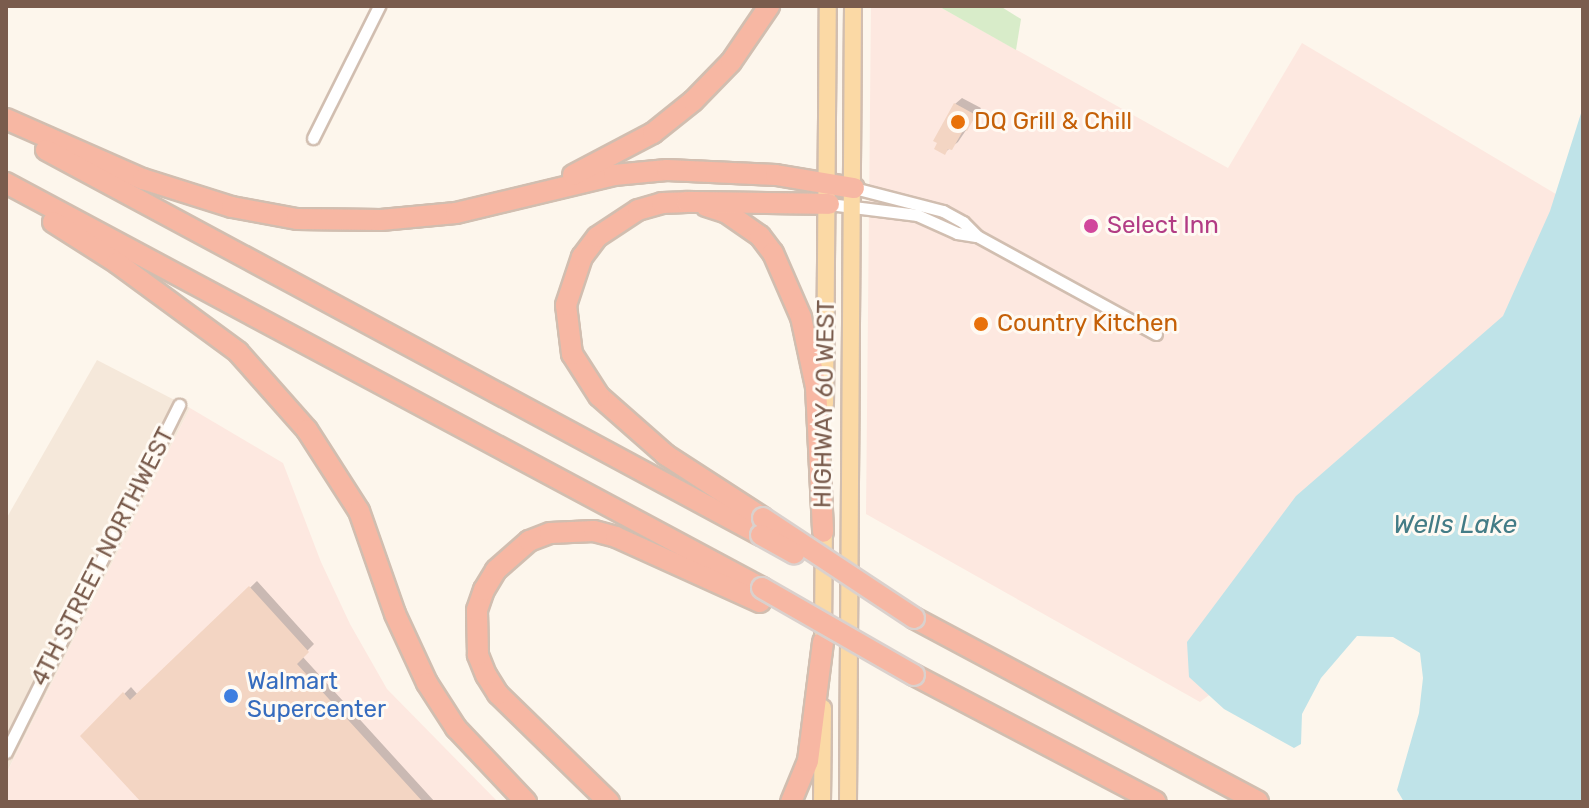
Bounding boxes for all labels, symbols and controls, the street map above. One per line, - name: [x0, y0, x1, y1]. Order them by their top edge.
- place label: DQ Grill & Chill: [974, 108, 1132, 136]
- marker: DQ Grill & Chill: [949, 113, 967, 131]
- place label: Select Inn: [1107, 212, 1219, 240]
- marker: Select Inn: [1082, 217, 1100, 235]
- street label: HIGHWAY 60 WEST: [809, 299, 841, 509]
- place label: Country Kitchen: [997, 310, 1179, 338]
- marker: Country Kitchen: [972, 315, 990, 333]
- street label: 4TH STREET NORTHWEST: [25, 423, 181, 691]
- water label: Wells Lake: [1393, 509, 1517, 541]
- place label: Walmart Supercenter: [247, 668, 386, 724]
- marker: Walmart Supercenter: [222, 687, 240, 705]

